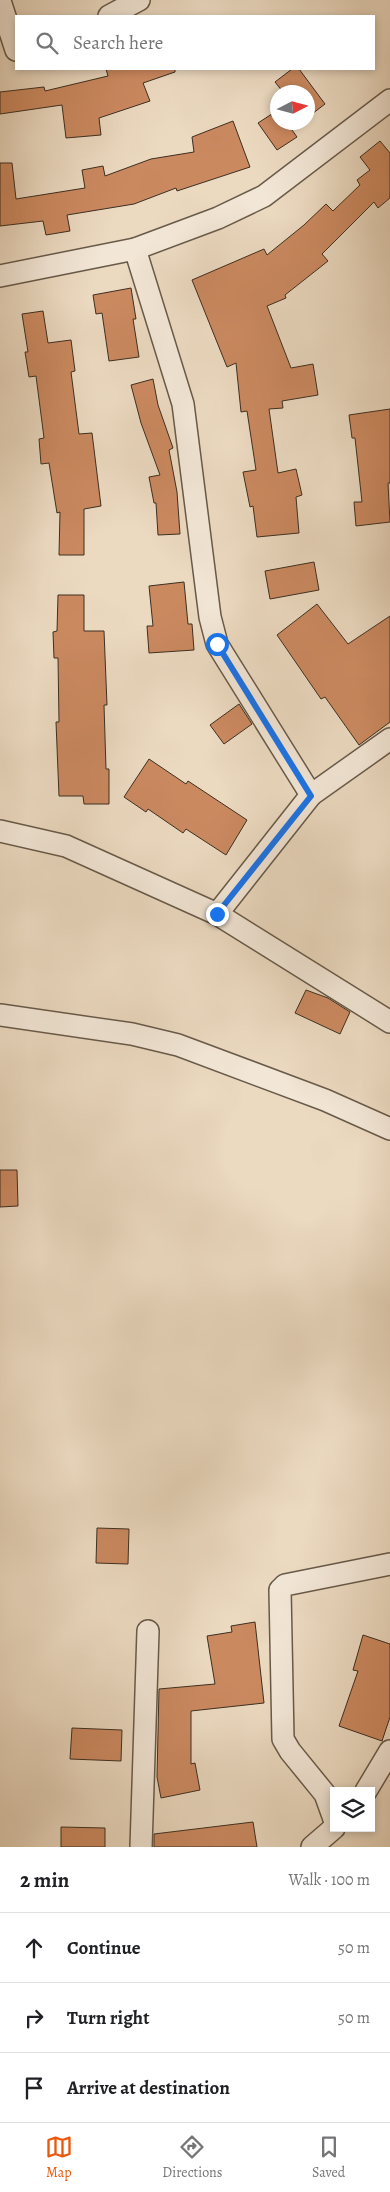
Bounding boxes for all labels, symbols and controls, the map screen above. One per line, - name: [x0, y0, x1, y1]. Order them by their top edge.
- search box: [15, 15, 375, 70]
- icon: search: [33, 29, 61, 57]
- text: Search here: [73, 30, 163, 56]
- north arrow: [270, 85, 315, 130]
- route start: [206, 633, 229, 656]
- route end: [206, 903, 229, 926]
- map controls: [330, 1787, 375, 1832]
- button: layers: [330, 1787, 375, 1832]
- text: 2 min: [20, 1866, 69, 1894]
- text: Walk · 100 m: [289, 1869, 370, 1891]
- icon: ahead: [20, 1934, 48, 1962]
- text: Continue: [67, 1935, 141, 1961]
- text: 50 m: [338, 1937, 370, 1959]
- icon: right: [20, 2004, 48, 2032]
- text: Turn right: [67, 2005, 149, 2031]
- text: 50 m: [338, 2007, 370, 2029]
- icon: arrive: [20, 2074, 48, 2102]
- text: Arrive at destination: [67, 2075, 230, 2101]
- tab: Map: [45, 2133, 73, 2182]
- tab: Directions: [162, 2133, 222, 2182]
- tab: Saved: [312, 2133, 345, 2182]

